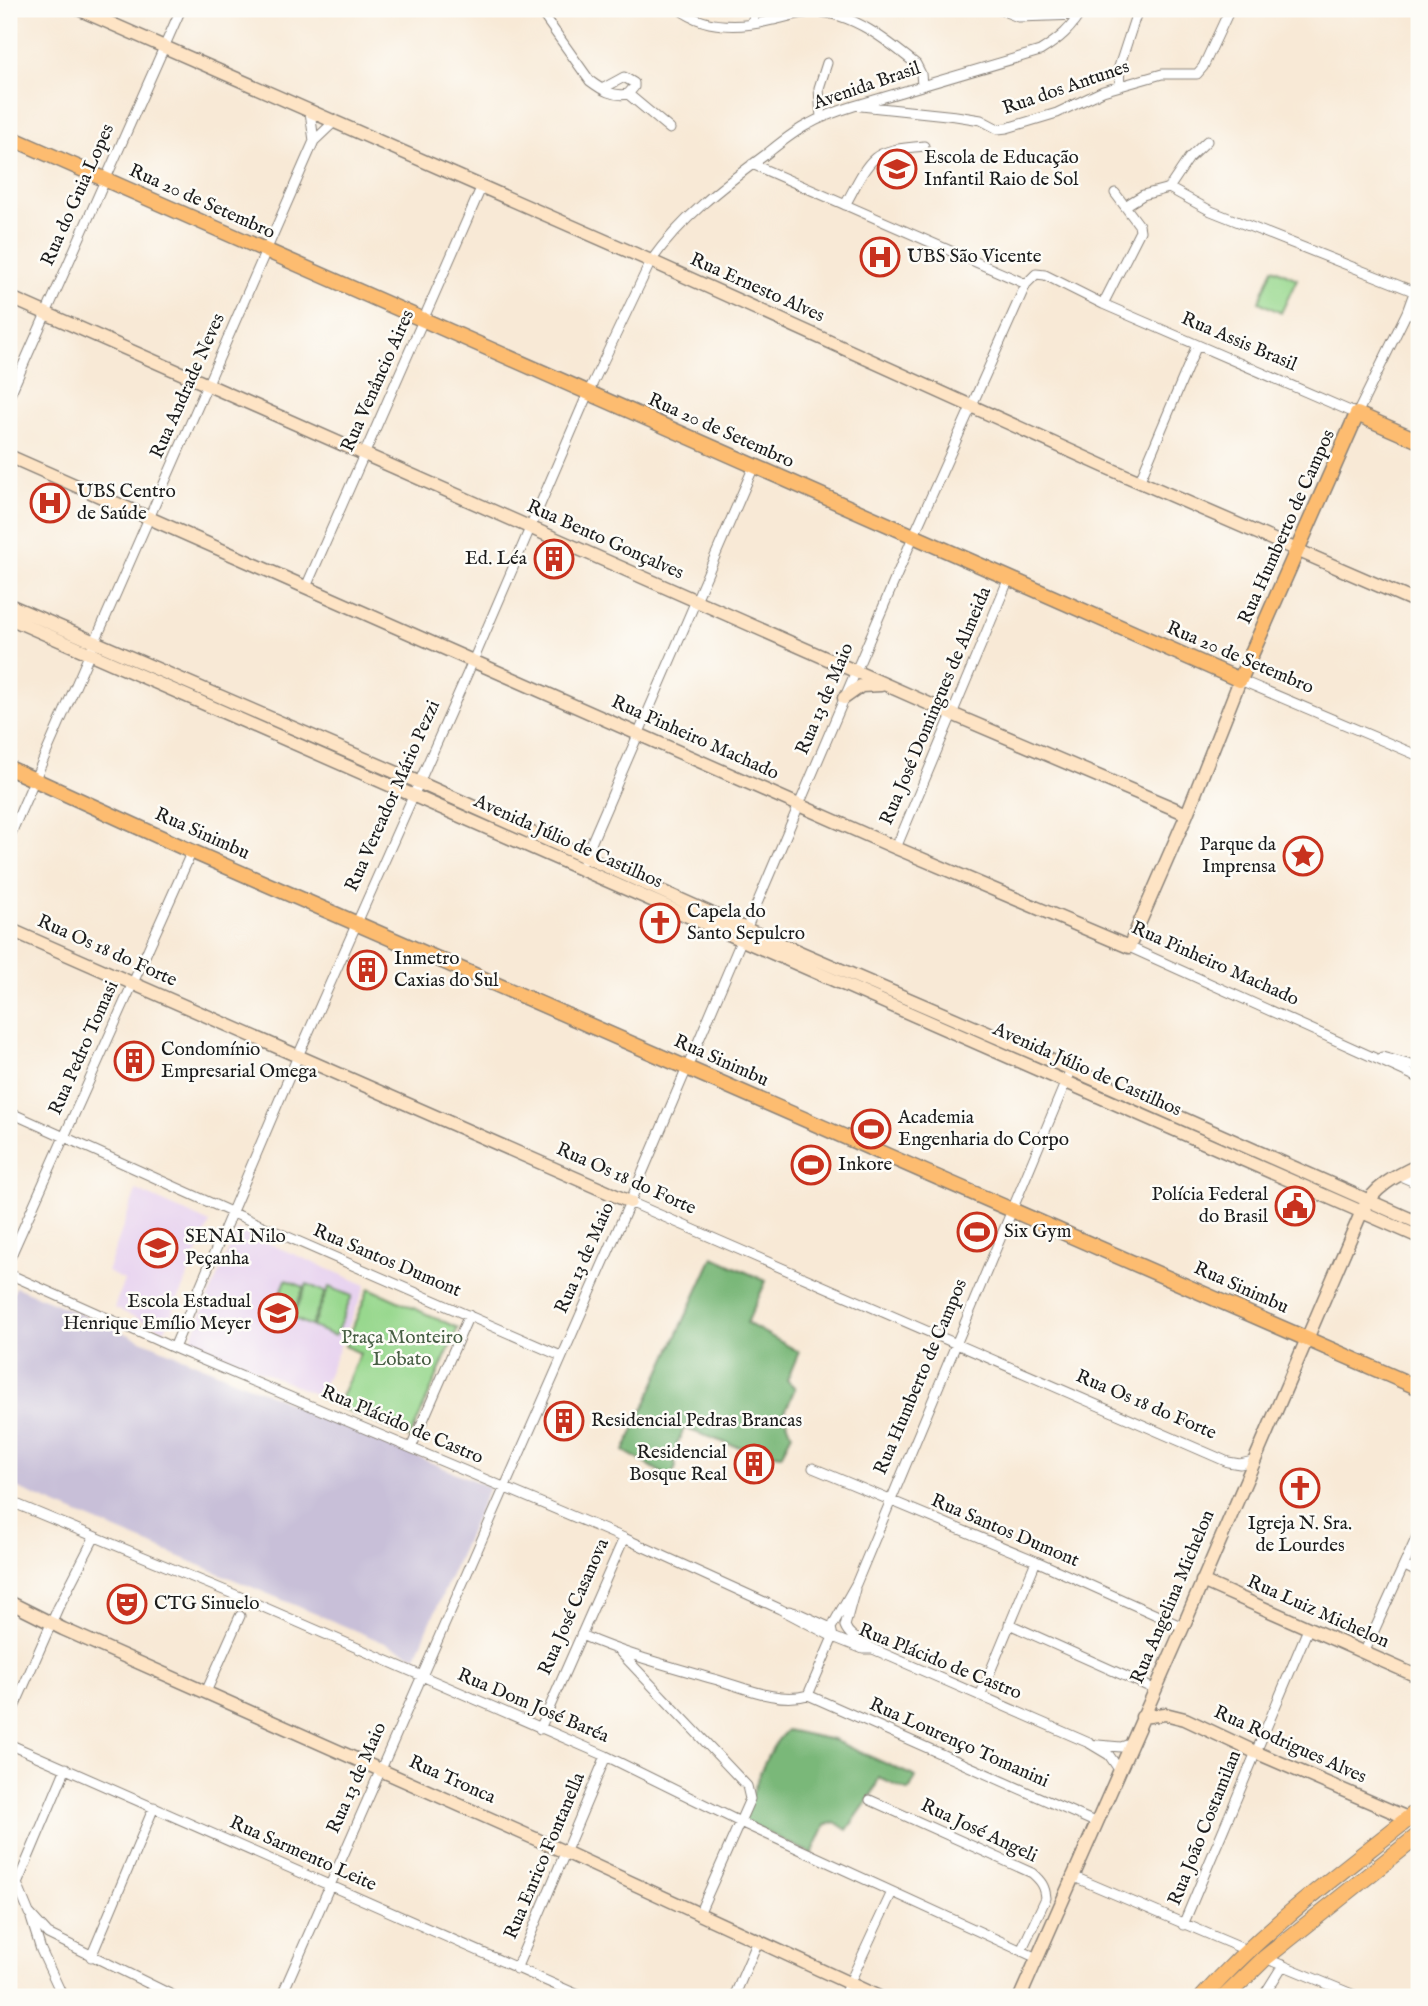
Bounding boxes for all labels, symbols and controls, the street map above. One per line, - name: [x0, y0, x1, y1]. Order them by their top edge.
- street label: Rua dos Antunes: [999, 55, 1133, 121]
- street label: Avenida Brasil: [809, 56, 925, 116]
- street label: Rua do Guia Lopes: [36, 120, 120, 270]
- place label: Escola de Educação Infantil Raio de Sol: [924, 146, 1079, 192]
- school or university icon: Escola de Educação Infantil Raio de Sol: [876, 148, 918, 190]
- street label: Rua 20 de Setembro: [125, 159, 279, 245]
- hospital icon: UBS São Vicente: [859, 236, 901, 278]
- place label: UBS São Vicente: [907, 245, 1042, 269]
- street label: Rua Ernesto Alves: [686, 248, 828, 328]
- street label: Rua Venâncio Aires: [336, 306, 420, 456]
- street label: Rua Assis Brasil: [1178, 307, 1301, 377]
- street label: Rua Andrade Neves: [145, 310, 231, 462]
- street label: Rua 20 de Setembro: [644, 388, 798, 474]
- street label: Rua Humberto de Campos: [1233, 426, 1341, 628]
- place label: UBS Centro de Saúde: [77, 480, 176, 526]
- hospital icon: UBS Centro de Saúde: [29, 482, 71, 524]
- street label: Rua Bento Gonçalves: [523, 495, 687, 585]
- building icon: Ed. Léa: [533, 538, 575, 580]
- place label: Ed. Léa: [465, 547, 528, 571]
- street label: Rua José Domingues de Almeida: [875, 583, 997, 829]
- street label: Rua 20 de Setembro: [1163, 616, 1317, 700]
- street label: Rua 13 de Maio: [791, 639, 859, 759]
- street label: Rua Pinheiro Machado: [607, 690, 783, 786]
- street label: Rua Vereador Mário Pezzi: [340, 697, 446, 895]
- street label: Avenida Júlio de Castilhos: [469, 789, 666, 894]
- street label: Rua Sinimbu: [151, 802, 253, 866]
- place label: Parque da Imprensa: [1199, 833, 1277, 879]
- place icon: Parque da Imprensa: [1282, 835, 1324, 877]
- place label: Capela do Santo Sepulcro: [687, 900, 805, 946]
- church icon: Capela do Santo Sepulcro: [639, 902, 681, 944]
- street label: Rua Os 18 do Forte: [33, 909, 181, 993]
- street label: Rua Pinheiro Machado: [1127, 916, 1303, 1012]
- place label: Inmetro Caxias do Sul: [394, 947, 499, 993]
- building icon: Inmetro Caxias do Sul: [346, 949, 388, 991]
- street label: Rua Pedro Tomasi: [44, 977, 124, 1119]
- street label: Avenida Júlio de Castilhos: [988, 1017, 1185, 1122]
- street label: Rua Sinimbu: [670, 1029, 772, 1093]
- place label: Condomínio Empresarial Omega: [161, 1038, 318, 1084]
- building icon: Condomínio Empresarial Omega: [113, 1040, 155, 1082]
- place label: Academia Engenharia do Corpo: [897, 1106, 1069, 1152]
- sports icon: Academia Engenharia do Corpo: [850, 1108, 892, 1150]
- street label: Rua Os 18 do Forte: [552, 1137, 700, 1221]
- sports icon: Inkore: [790, 1144, 832, 1186]
- place label: Inkore: [838, 1153, 892, 1177]
- place label: Polícia Federal do Brasil: [1152, 1183, 1269, 1229]
- public building icon: Polícia Federal do Brasil: [1274, 1185, 1316, 1227]
- street label: Rua 13 de Maio: [550, 1199, 620, 1317]
- sports icon: Six Gym: [956, 1211, 998, 1253]
- street label: Rua Santos Dumont: [309, 1219, 465, 1303]
- place label: Six Gym: [1004, 1220, 1072, 1244]
- place label: SENAI Nilo Peçanha: [185, 1225, 286, 1271]
- school or university icon: SENAI Nilo Peçanha: [137, 1227, 179, 1269]
- street label: Rua Sinimbu: [1190, 1256, 1292, 1320]
- street label: Rua Humberto de Campos: [869, 1275, 973, 1479]
- place label: Escola Estadual Henrique Emílio Meyer: [63, 1290, 252, 1336]
- school or university icon: Escola Estadual Henrique Emílio Meyer: [257, 1292, 299, 1334]
- park label: Praça Monteiro Lobato: [341, 1326, 463, 1372]
- street label: Rua Os 18 do Forte: [1072, 1365, 1220, 1446]
- street label: Rua Plácido de Castro: [317, 1380, 487, 1470]
- building icon: Residencial Pedras Brancas: [543, 1400, 585, 1442]
- place label: Residencial Pedras Brancas: [591, 1409, 802, 1433]
- place label: Residencial Bosque Real: [629, 1441, 728, 1487]
- building icon: Residencial Bosque Real: [733, 1443, 775, 1485]
- church icon: Igreja N. Sra. de Lourdes: [1279, 1467, 1321, 1509]
- street label: Rua Santos Dumont: [927, 1489, 1083, 1573]
- street label: Rua Angelina Michelon: [1126, 1506, 1220, 1688]
- place label: Igreja N. Sra. de Lourdes: [1248, 1512, 1352, 1558]
- street label: Rua José Casanova: [533, 1534, 615, 1679]
- street label: Rua Luiz Michelon: [1243, 1570, 1393, 1654]
- theatre icon: CTG Sinuelo: [106, 1583, 148, 1625]
- place label: CTG Sinuelo: [154, 1592, 259, 1616]
- street label: Rua Plácido de Castro: [855, 1618, 1025, 1706]
- street label: Rua Dom José Baréa: [453, 1663, 613, 1749]
- street label: Rua Lourenço Tomanini: [865, 1693, 1053, 1793]
- street label: Rua Rodrigues Alves: [1210, 1701, 1370, 1789]
- street label: Rua 13 de Maio: [322, 1719, 392, 1837]
- street label: Rua João Costamilan: [1163, 1747, 1247, 1909]
- street label: Rua Tronca: [405, 1750, 500, 1810]
- street label: Rua Enrico Fontanella: [499, 1768, 591, 1943]
- street label: Rua José Angeli: [917, 1794, 1041, 1868]
- street label: Rua Sarmento Leite: [226, 1811, 380, 1897]

